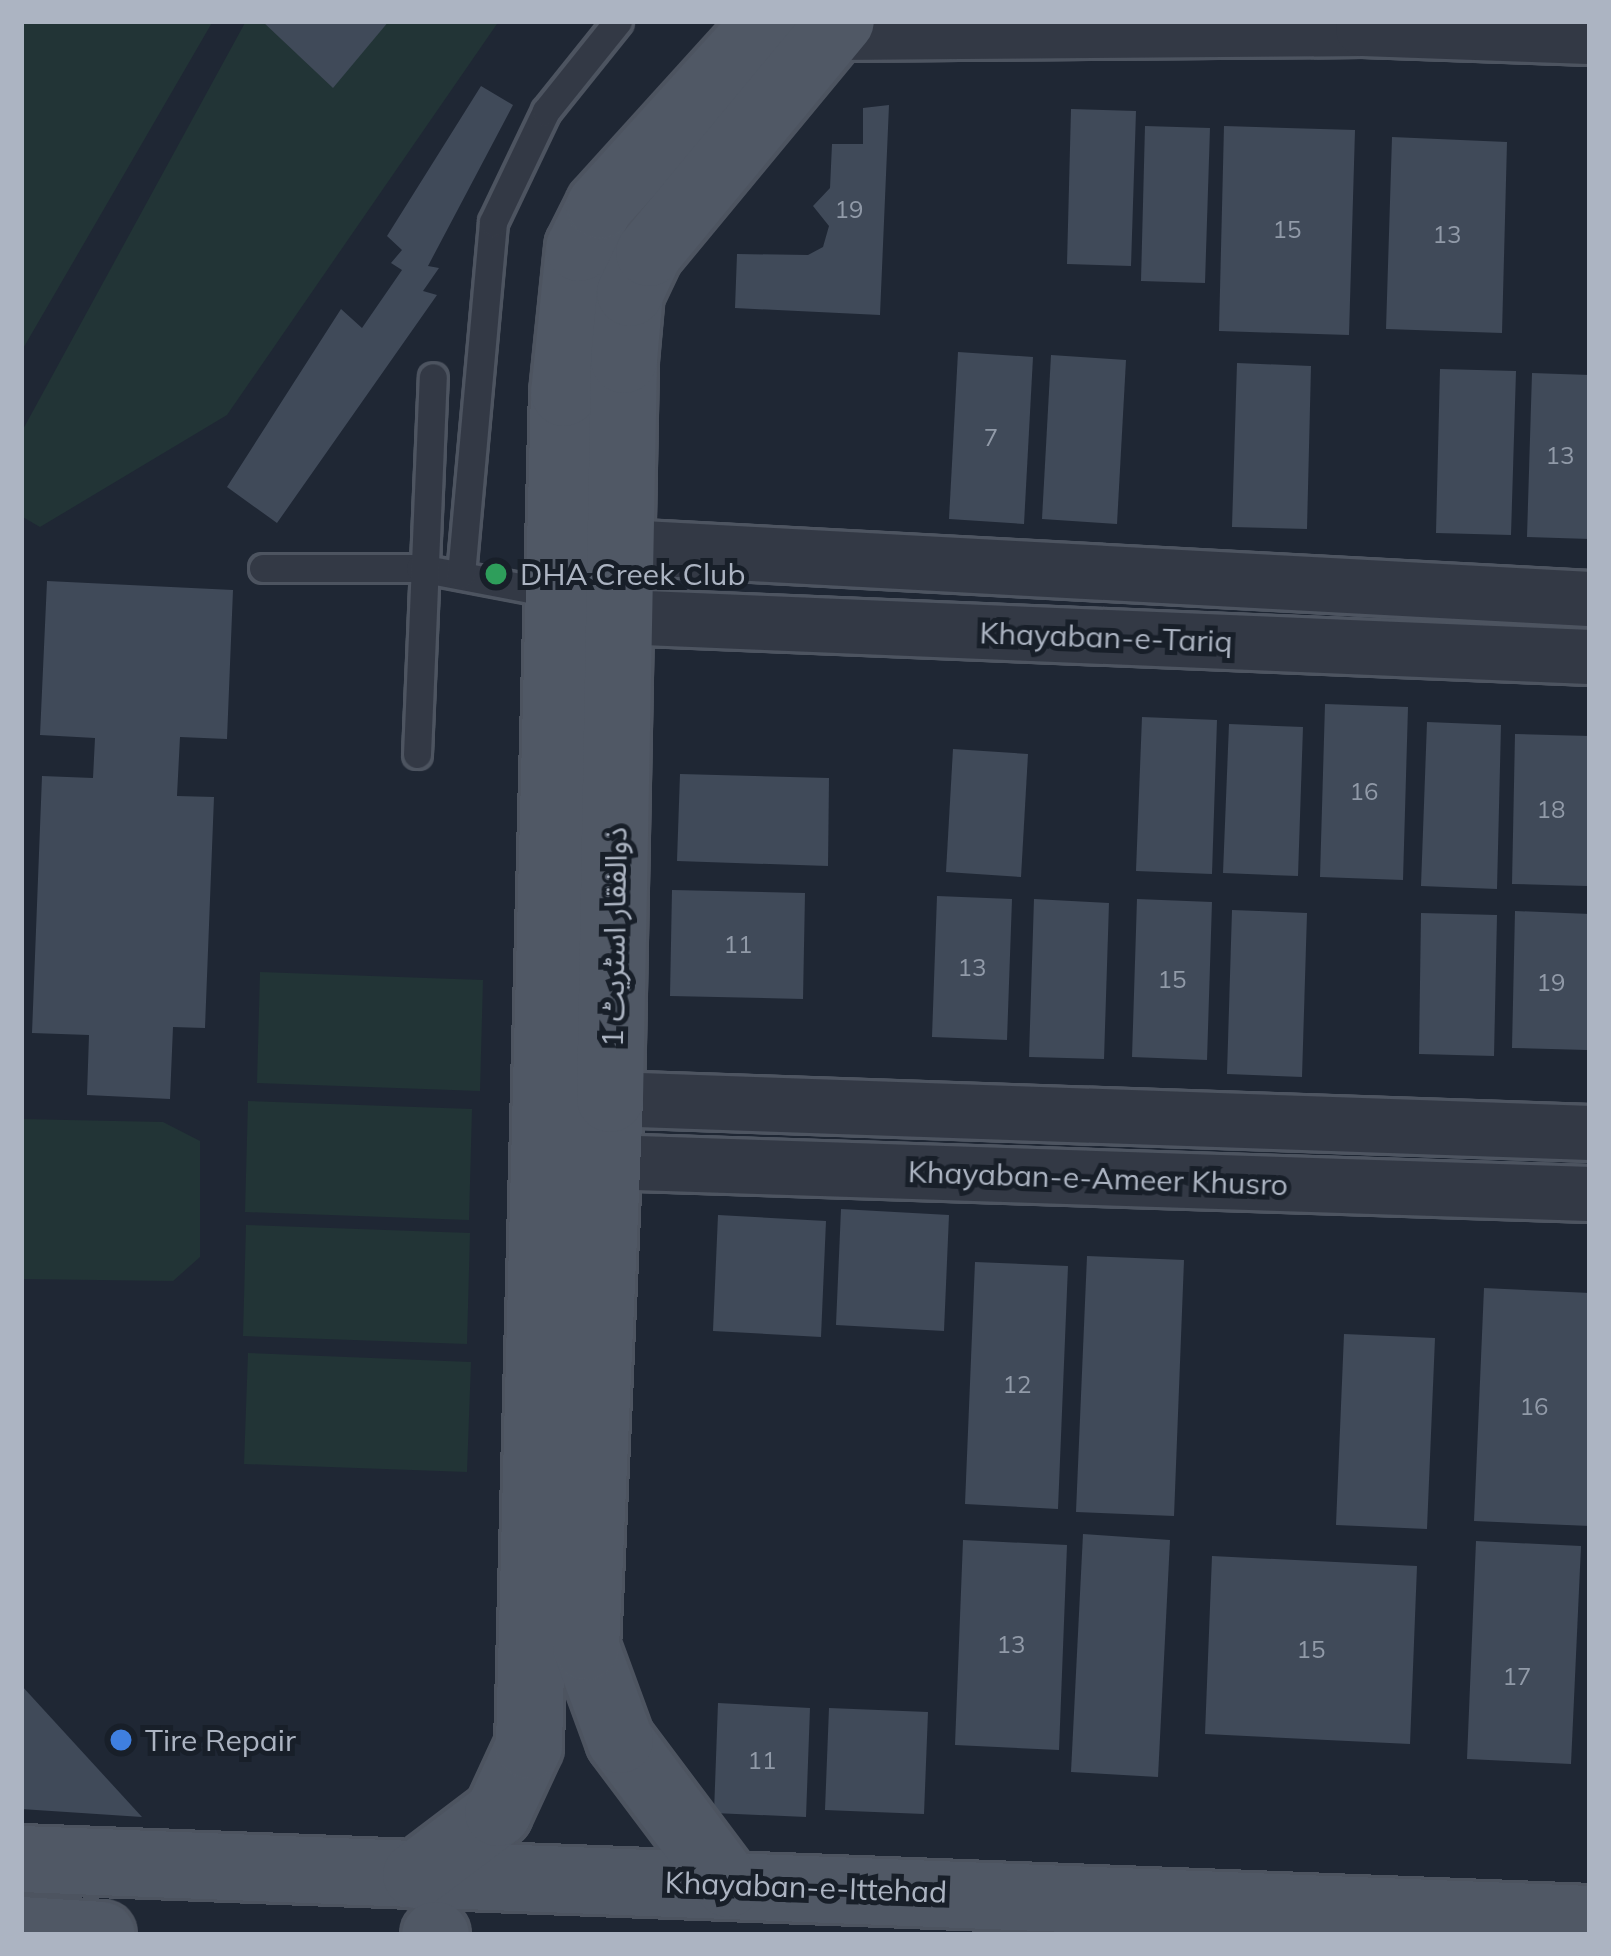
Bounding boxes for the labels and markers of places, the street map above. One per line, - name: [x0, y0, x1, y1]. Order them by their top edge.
- place label: DHA Creek Club: [520, 556, 745, 592]
- marker: DHA Creek Club: [483, 561, 509, 587]
- place label: Tire Repair: [145, 1722, 296, 1758]
- marker: Tire Repair: [108, 1727, 134, 1753]

